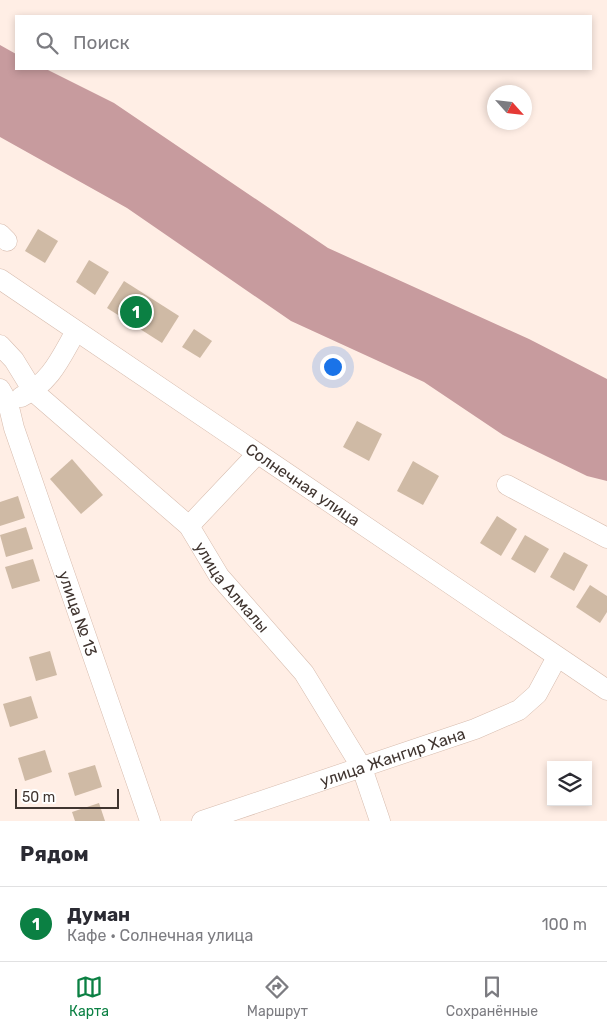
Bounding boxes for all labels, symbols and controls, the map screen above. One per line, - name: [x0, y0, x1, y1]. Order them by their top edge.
- search box: [15, 15, 592, 70]
- icon: search: [33, 29, 61, 57]
- text: Поиск: [73, 31, 130, 54]
- north arrow: [487, 85, 532, 130]
- pin: 1: [120, 293, 152, 331]
- your location: [320, 354, 346, 380]
- street label: Солнечная улица: [242, 439, 364, 530]
- street label: улица Алмалы: [191, 538, 273, 636]
- street label: улица № 13: [55, 568, 102, 658]
- street label: улица Жангир Хана: [317, 724, 468, 790]
- map controls: [547, 761, 592, 806]
- button: layers: [547, 761, 592, 806]
- scale bar: [15, 786, 119, 809]
- text: 50 m: [22, 789, 55, 806]
- text: Рядом: [20, 841, 89, 866]
- text: Думан: [67, 903, 130, 926]
- text: 1: [32, 915, 40, 934]
- text: 100 m: [542, 915, 587, 934]
- text: Кафе · Солнечная улица: [67, 926, 253, 945]
- tab: Карта: [69, 973, 109, 1020]
- tab: Маршрут: [247, 973, 308, 1020]
- tab: Сохранённые: [446, 973, 538, 1020]

